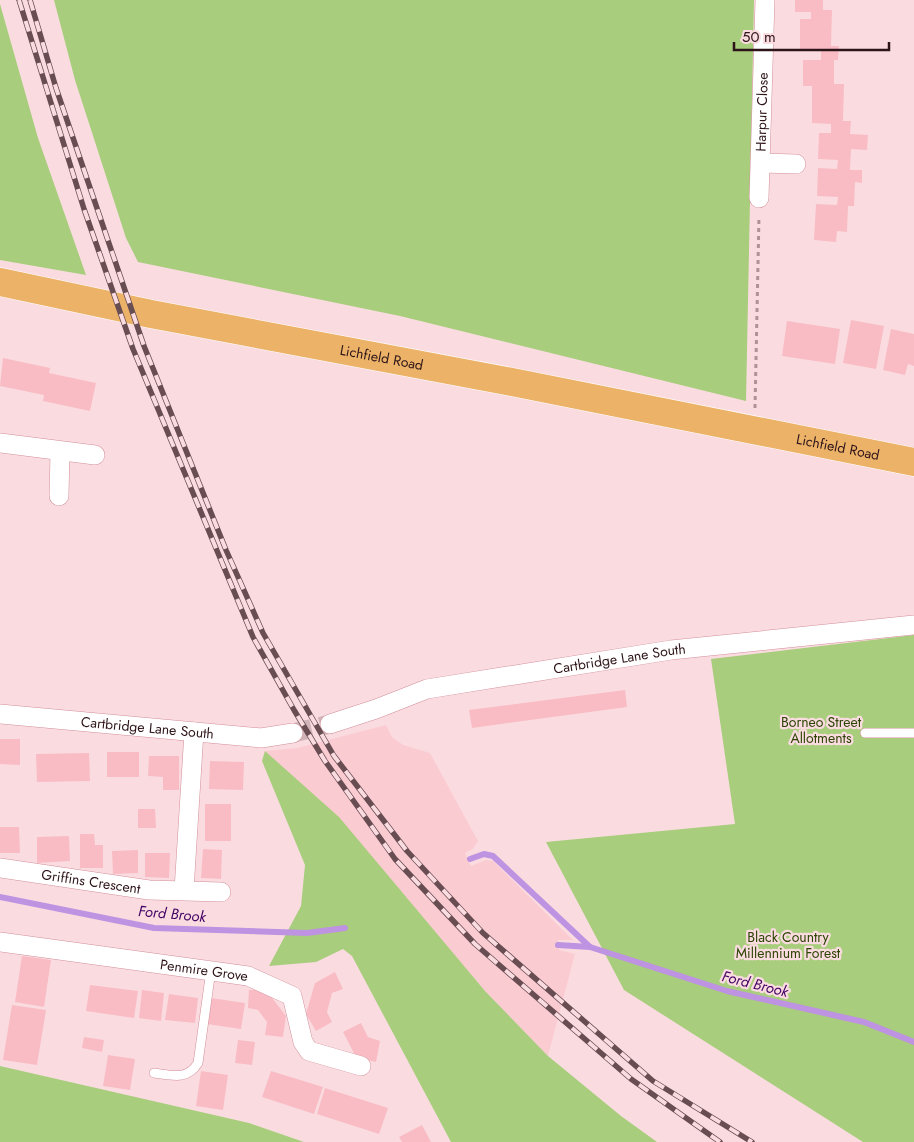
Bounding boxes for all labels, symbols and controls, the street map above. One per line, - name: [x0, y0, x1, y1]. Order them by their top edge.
- scale bar: [734, 20, 889, 52]
- text: 50 m: [742, 26, 776, 48]
- street label: Harpur Close: [750, 72, 773, 152]
- street label: Lichfield Road: [338, 340, 425, 375]
- street label: Lichfield Road: [795, 429, 881, 465]
- street label: Cartbridge Lane South: [552, 639, 686, 679]
- street label: Cartbridge Lane South: [80, 711, 215, 744]
- park label: Borneo Street Allotments: [781, 712, 862, 748]
- street label: Griffins Crescent: [40, 864, 143, 899]
- water label: Ford Brook: [137, 900, 207, 928]
- park label: Black Country Millennium Forest: [736, 927, 841, 963]
- street label: Penmire Grove: [159, 954, 249, 986]
- water label: Ford Brook: [719, 965, 791, 1003]

